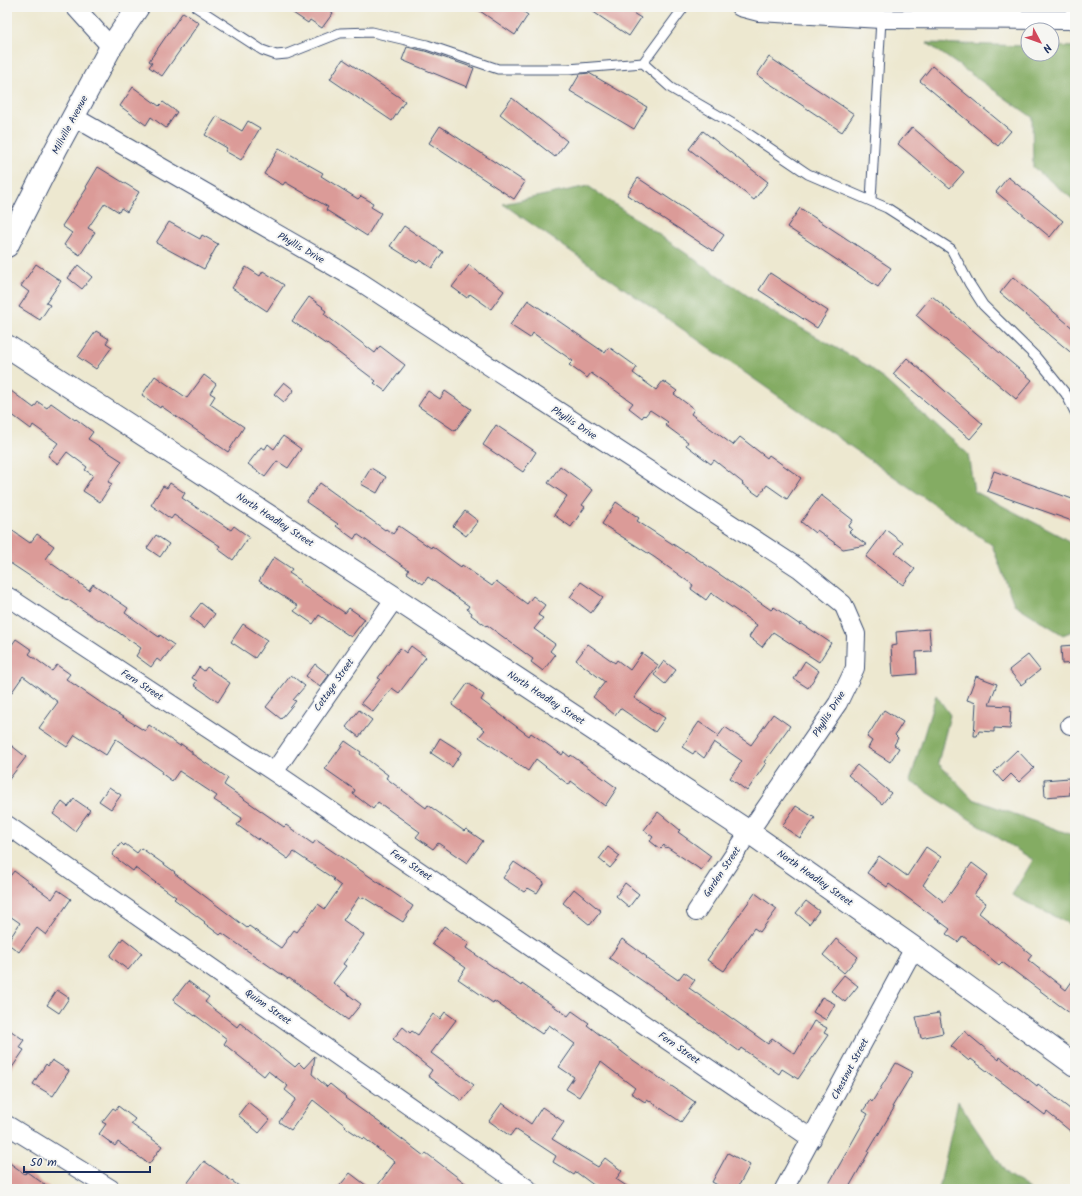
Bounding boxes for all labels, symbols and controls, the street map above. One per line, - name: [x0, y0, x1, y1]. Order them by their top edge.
- north arrow: [1020, 22, 1060, 62]
- text: N: [1038, 39, 1056, 56]
- street label: Millville Avenue: [48, 92, 92, 157]
- street label: Phyllis Drive: [275, 228, 328, 268]
- street label: Phyllis Drive: [548, 402, 601, 444]
- street label: North Hoadley Street: [233, 489, 317, 551]
- street label: Cottage Street: [310, 655, 358, 715]
- street label: Fern Street: [118, 665, 166, 705]
- street label: North Hoadley Street: [504, 667, 588, 729]
- street label: Phyllis Drive: [808, 687, 850, 740]
- street label: Garden Street: [699, 843, 745, 901]
- street label: Fern Street: [387, 845, 435, 885]
- street label: North Hoadley Street: [774, 846, 856, 910]
- street label: Quinn Street: [241, 985, 295, 1029]
- street label: Fern Street: [655, 1028, 703, 1068]
- street label: Chestnut Street: [827, 1035, 873, 1103]
- scale bar: [24, 1148, 150, 1174]
- text: 50 m: [30, 1153, 57, 1172]

